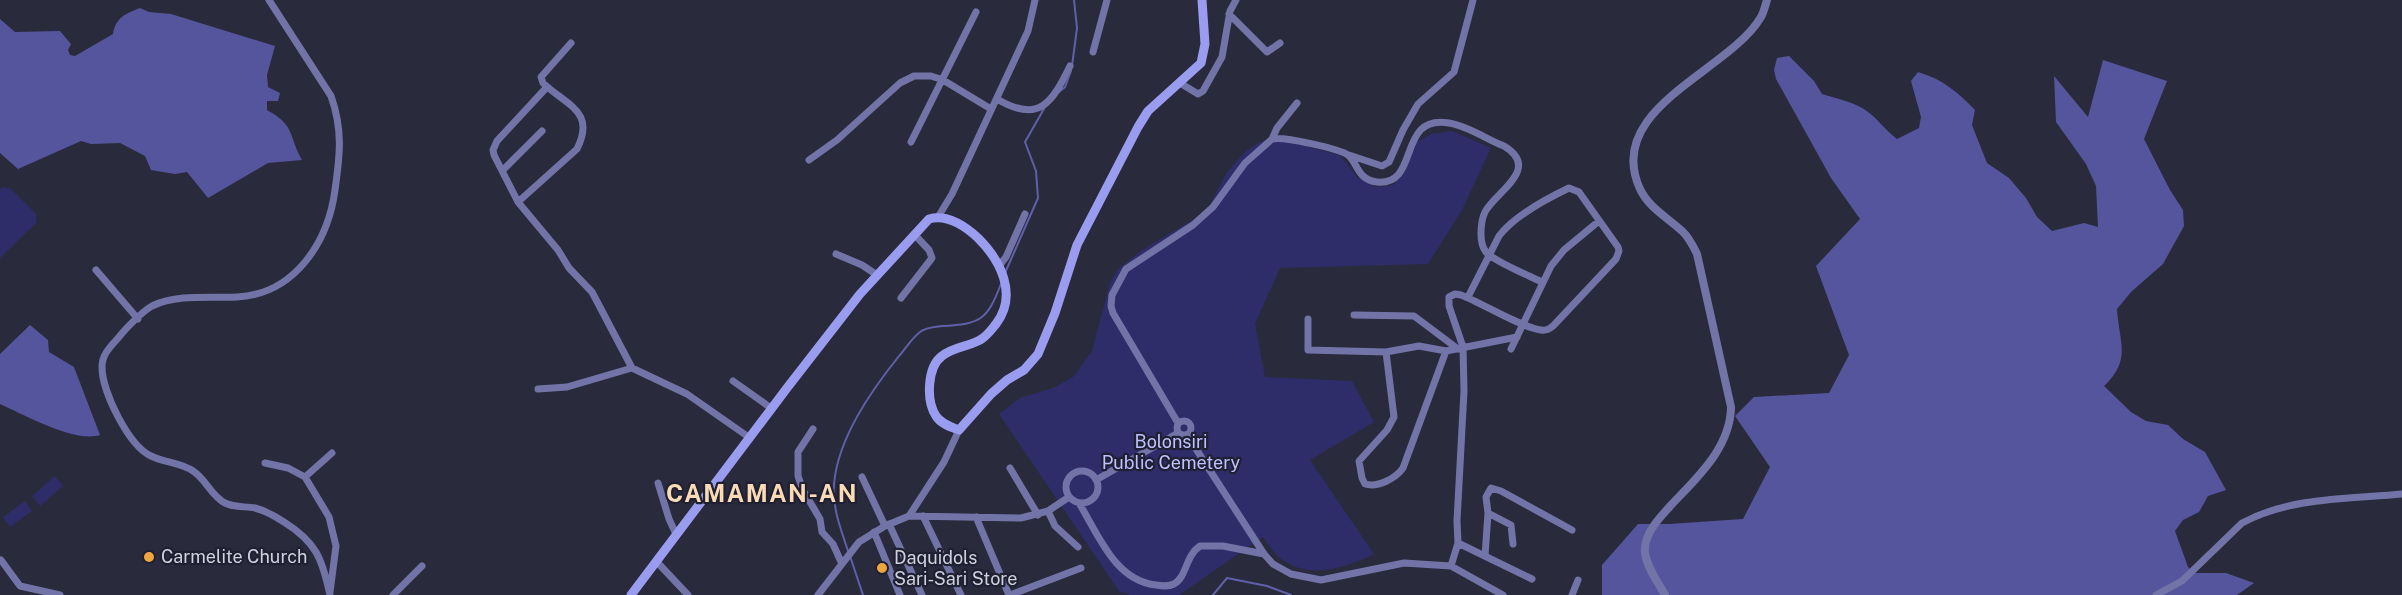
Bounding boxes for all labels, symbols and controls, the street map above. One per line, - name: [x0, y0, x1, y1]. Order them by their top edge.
- park label: Bolonsiri Public Cemetery: [1102, 431, 1241, 473]
- district label: CAMAMAN-AN: [666, 479, 858, 507]
- place label: Carmelite Church: [161, 546, 307, 567]
- place label: Daquidols Sari-Sari Store: [894, 547, 1017, 589]
- marker: Carmelite Church: [142, 550, 156, 564]
- marker: Daquidols Sari-Sari Store: [875, 561, 889, 575]

